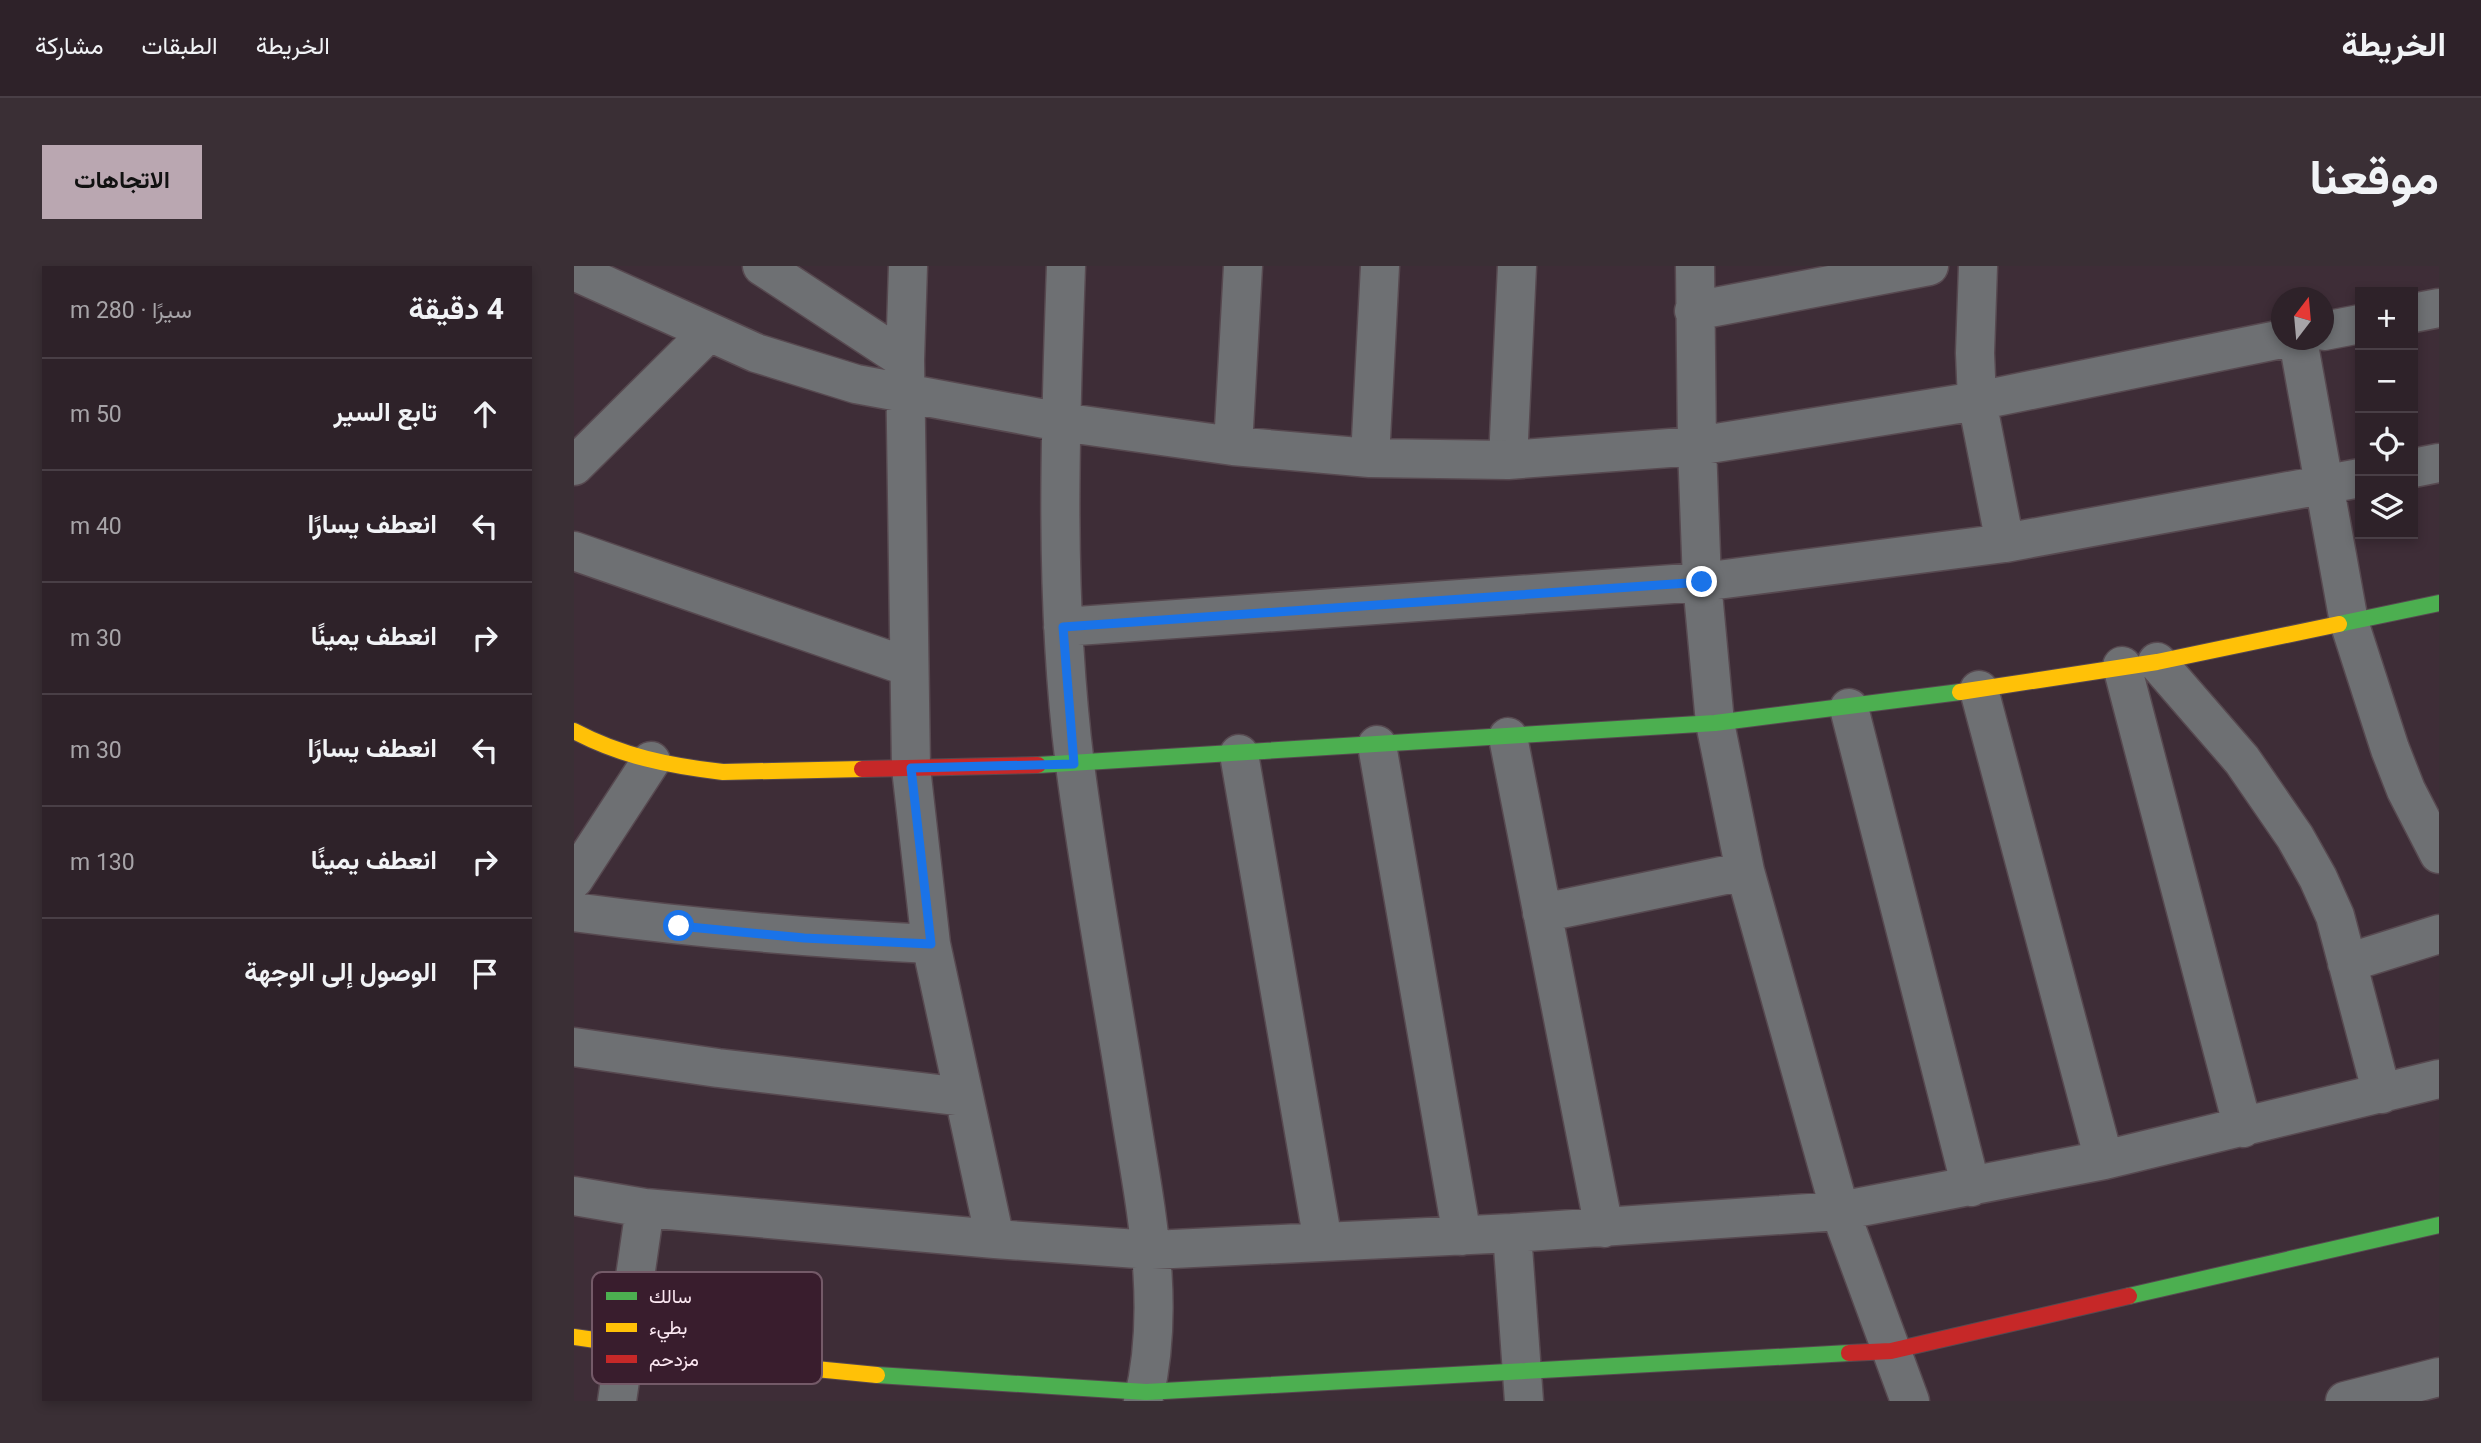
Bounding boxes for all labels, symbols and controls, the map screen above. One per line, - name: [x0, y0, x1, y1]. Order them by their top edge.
- text: الخريطة: [2342, 25, 2446, 64]
- text: مشاركة: [35, 32, 103, 60]
- text: الطبقات: [141, 32, 218, 60]
- text: الخريطة: [256, 32, 330, 60]
- button: الاتجاهات: [42, 145, 202, 219]
- text: موقعنا: [2309, 149, 2439, 206]
- north arrow: [2271, 287, 2334, 350]
- map controls: [2355, 287, 2418, 539]
- button: +: [2355, 287, 2418, 350]
- text: 4 دقيقة: [409, 291, 504, 326]
- text: سيرًا · 280 m: [70, 297, 192, 324]
- button: −: [2355, 350, 2418, 413]
- icon: ahead: [466, 395, 504, 433]
- text: تابع السير: [334, 397, 437, 427]
- text: 50 m: [70, 401, 122, 428]
- button: locate: [2355, 413, 2418, 476]
- button: layers: [2355, 476, 2418, 539]
- icon: left: [466, 507, 504, 545]
- text: انعطف يسارًا: [307, 509, 437, 539]
- text: 40 m: [70, 513, 122, 540]
- route end: [1686, 566, 1717, 597]
- icon: right: [466, 619, 504, 657]
- text: انعطف يمينًا: [311, 621, 437, 651]
- text: 30 m: [70, 625, 122, 652]
- icon: left: [466, 731, 504, 769]
- text: انعطف يسارًا: [307, 733, 437, 763]
- text: 30 m: [70, 737, 122, 764]
- icon: right: [466, 843, 504, 881]
- text: انعطف يمينًا: [311, 845, 437, 875]
- text: 130 m: [70, 849, 135, 876]
- route start: [663, 910, 694, 941]
- icon: arrive: [466, 955, 504, 993]
- text: الوصول إلى الوجهة: [244, 957, 437, 987]
- legend: [592, 1272, 822, 1384]
- text: سالك: [649, 1285, 692, 1308]
- text: بطيء: [649, 1316, 687, 1343]
- text: مزدحم: [649, 1348, 699, 1372]

